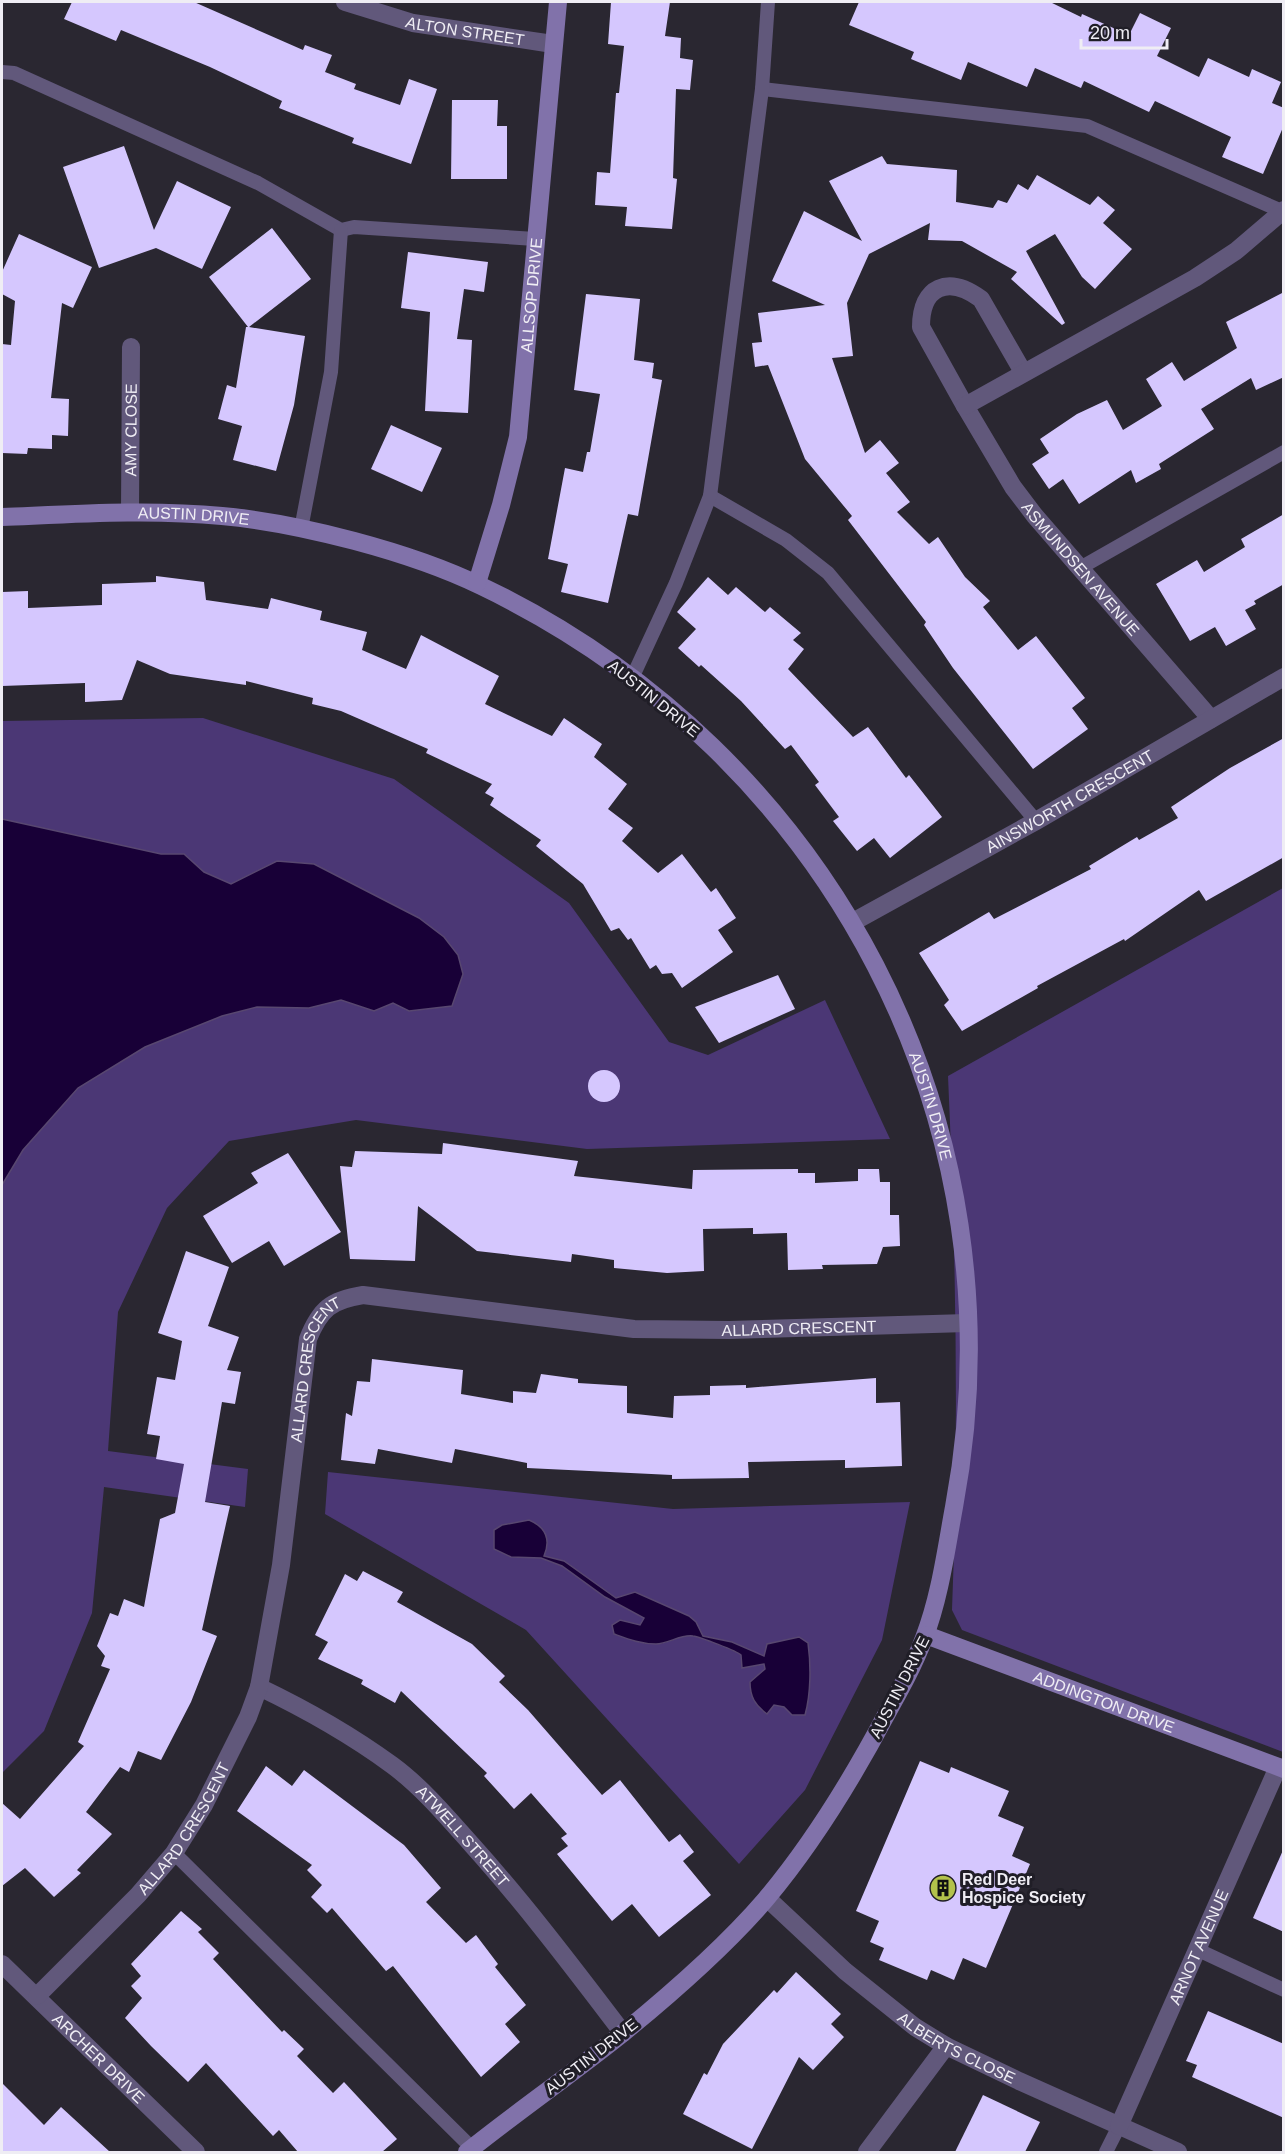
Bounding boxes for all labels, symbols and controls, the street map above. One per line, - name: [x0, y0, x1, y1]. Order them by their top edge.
- scale bar: [1081, 12, 1166, 50]
- street label: ALTON STREET: [404, 13, 526, 49]
- text: 20 m: [1090, 23, 1130, 43]
- street label: ALLSOP DRIVE: [518, 237, 545, 354]
- street label: AMY CLOSE: [122, 383, 140, 477]
- street label: ASMUNDSEN AVENUE: [1018, 499, 1143, 639]
- street label: AUSTIN DRIVE: [138, 504, 250, 528]
- street label: AUSTIN DRIVE: [605, 657, 703, 740]
- street label: AINSWORTH CRESCENT: [983, 747, 1157, 856]
- street label: AUSTIN DRIVE: [906, 1050, 955, 1162]
- street label: ALLARD CRESCENT: [288, 1294, 344, 1443]
- street label: ALLARD CRESCENT: [721, 1318, 877, 1339]
- street label: AUSTIN DRIVE: [866, 1633, 932, 1741]
- street label: ADDINGTON DRIVE: [1031, 1668, 1177, 1736]
- street label: ALLARD CRESCENT: [134, 1760, 233, 1898]
- street label: ATWELL STREET: [413, 1782, 512, 1890]
- place label: Red Deer Hospice Society: [962, 1871, 1086, 1906]
- building icon: Red Deer Hospice Society: [928, 1873, 958, 1903]
- street label: ARNOT AVENUE: [1166, 1887, 1232, 2007]
- street label: ALBERTS CLOSE: [894, 2009, 1018, 2087]
- street label: ARCHER DRIVE: [49, 2010, 148, 2107]
- street label: AUSTIN DRIVE: [542, 2015, 641, 2098]

